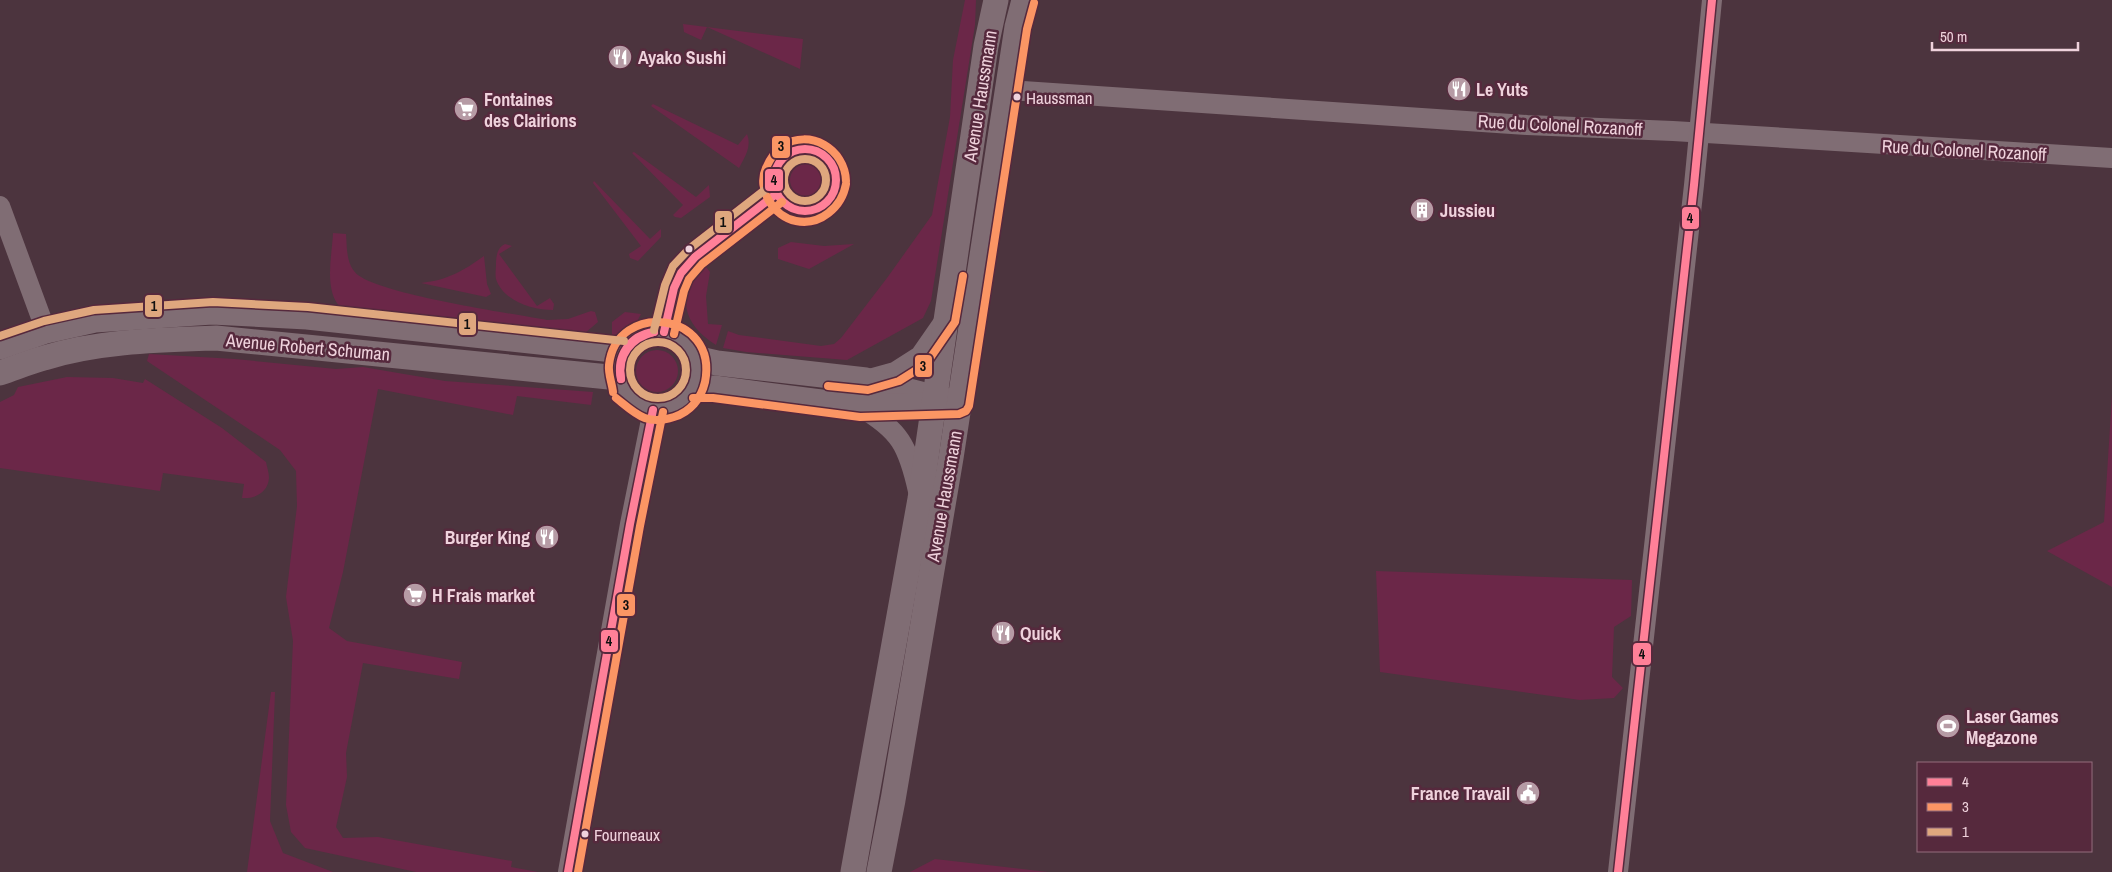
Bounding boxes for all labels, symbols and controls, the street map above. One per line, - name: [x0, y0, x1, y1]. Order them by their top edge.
- scale bar: [1932, 20, 2078, 52]
- text: 50 m: [1940, 26, 1967, 47]
- street label: Avenue Haussmann: [957, 29, 1003, 164]
- restaurant icon: Ayako Sushi: [607, 44, 633, 70]
- place label: Ayako Sushi: [638, 45, 726, 70]
- restaurant icon: Le Yuts: [1446, 76, 1472, 102]
- place label: Le Yuts: [1476, 77, 1528, 102]
- place label: Haussman: [1026, 86, 1093, 109]
- place label: Fontaines des Clairions: [484, 87, 577, 133]
- marker: Haussman: [1012, 92, 1022, 102]
- supermarket icon: Fontaines des Clairions: [453, 96, 479, 122]
- street label: Rue du Colonel Rozanoff: [1477, 108, 1643, 142]
- street label: Rue du Colonel Rozanoff: [1881, 133, 2047, 167]
- line badge: 3: [771, 135, 791, 159]
- text: 3: [778, 137, 784, 155]
- line badge: 4: [764, 168, 784, 192]
- text: 4: [771, 171, 778, 189]
- building icon: Jussieu: [1409, 197, 1435, 223]
- place label: Jussieu: [1440, 198, 1495, 223]
- line badge: 4: [1681, 206, 1700, 230]
- text: 4: [1687, 209, 1694, 227]
- line badge: 1: [714, 210, 733, 234]
- text: 1: [720, 213, 727, 231]
- unlabelled marker: [684, 244, 694, 254]
- line badge: 1: [144, 294, 163, 318]
- text: 1: [151, 297, 158, 315]
- line badge: 1: [458, 312, 477, 336]
- text: 1: [464, 315, 471, 333]
- street label: Avenue Robert Schuman: [224, 327, 391, 367]
- line badge: 3: [914, 354, 933, 378]
- text: 3: [920, 357, 926, 375]
- street label: Avenue Haussmann: [920, 429, 968, 564]
- restaurant icon: Burger King: [534, 524, 560, 550]
- place label: Burger King: [445, 525, 530, 550]
- supermarket icon: H Frais market: [402, 582, 428, 608]
- place label: H Frais market: [432, 583, 535, 608]
- line badge: 3: [616, 593, 636, 617]
- text: 3: [623, 596, 629, 614]
- restaurant icon: Quick: [990, 620, 1016, 646]
- place label: Quick: [1020, 621, 1062, 646]
- line badge: 4: [600, 629, 619, 653]
- text: 4: [606, 632, 613, 650]
- line badge: 4: [1632, 642, 1652, 666]
- text: 4: [1639, 645, 1646, 663]
- place label: Laser Games Megazone: [1966, 704, 2059, 750]
- sports icon: Laser Games Megazone: [1935, 713, 1961, 739]
- legend: [1917, 762, 2092, 852]
- text: 4: [1962, 771, 1969, 792]
- public building icon: France Travail: [1515, 780, 1541, 806]
- place label: France Travail: [1411, 781, 1510, 806]
- text: 3: [1962, 796, 1969, 817]
- text: 1: [1962, 821, 1969, 842]
- place label: Fourneaux: [594, 823, 660, 846]
- marker: Fourneaux: [580, 829, 590, 839]

